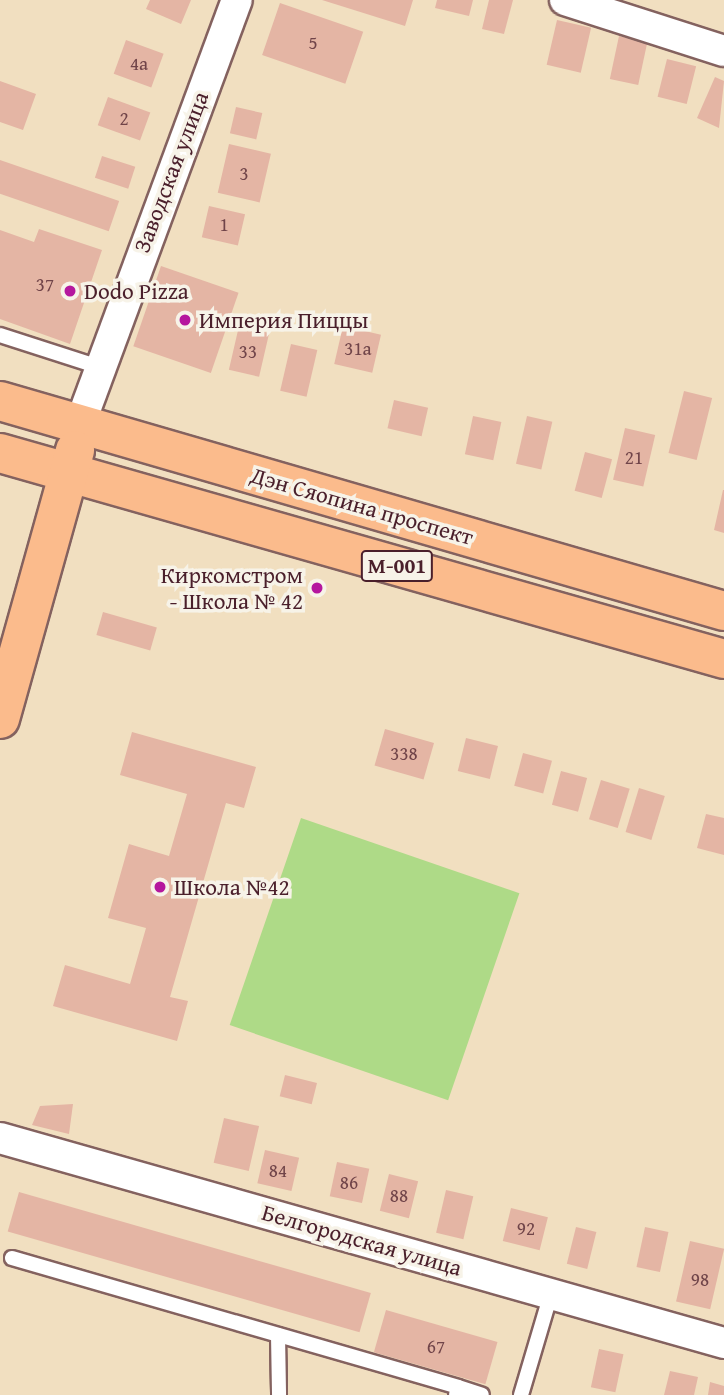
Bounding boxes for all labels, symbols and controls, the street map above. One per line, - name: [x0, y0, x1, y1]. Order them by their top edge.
- house number: 5: [308, 32, 318, 54]
- house number: 4а: [130, 53, 148, 75]
- street label: Заводская улица: [128, 88, 214, 256]
- house number: 2: [119, 108, 129, 130]
- house number: 3: [239, 163, 249, 185]
- house number: 1: [219, 214, 229, 236]
- house number: 37: [36, 274, 54, 296]
- place label: Dodo Pizza: [84, 277, 189, 305]
- marker: Dodo Pizza: [62, 283, 78, 299]
- place label: Империя Пиццы: [199, 306, 368, 334]
- marker: Империя Пиццы: [177, 312, 193, 328]
- house number: 31а: [344, 338, 372, 360]
- house number: 33: [239, 341, 257, 363]
- house number: 21: [625, 447, 643, 469]
- street label: Дэн Сяопина проспект: [248, 461, 476, 551]
- road number: M-001: [360, 548, 434, 584]
- place label: Киркомстром - Школа № 42: [161, 561, 303, 615]
- marker: Киркомстром - Школа № 42: [309, 580, 325, 596]
- house number: 338: [390, 743, 418, 765]
- place label: Школа №42: [174, 873, 290, 901]
- marker: Школа №42: [152, 879, 168, 895]
- house number: 84: [269, 1160, 287, 1182]
- house number: 86: [340, 1172, 358, 1194]
- house number: 88: [390, 1185, 408, 1207]
- street label: Белгородская улица: [259, 1198, 465, 1282]
- house number: 92: [517, 1218, 535, 1240]
- house number: 98: [691, 1269, 709, 1291]
- house number: 67: [427, 1336, 445, 1358]

